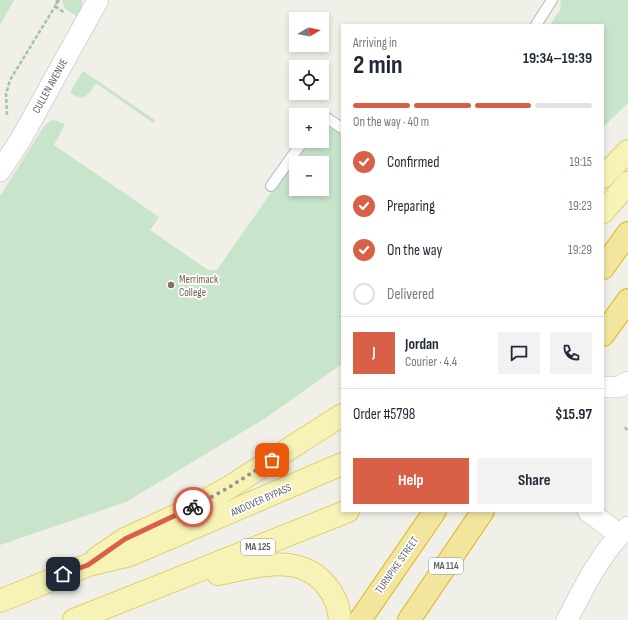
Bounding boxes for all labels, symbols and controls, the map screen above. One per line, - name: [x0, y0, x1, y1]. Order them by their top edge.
- north arrow: [289, 12, 329, 52]
- map controls: [289, 12, 329, 196]
- text: Arriving in: [353, 35, 397, 51]
- text: 19:34–19:39: [523, 49, 592, 68]
- text: 2 min: [353, 50, 403, 81]
- street label: CULLEN AVENUE: [30, 56, 70, 116]
- button: locate: [289, 60, 329, 100]
- button: +: [289, 108, 329, 148]
- text: On the way · 40 m: [353, 114, 429, 130]
- icon: check: [353, 151, 375, 173]
- text: Confirmed: [387, 153, 440, 172]
- text: 19:15: [569, 154, 592, 170]
- button: −: [289, 156, 329, 196]
- icon: check: [353, 195, 375, 217]
- text: Preparing: [387, 197, 435, 216]
- text: 19:23: [568, 198, 592, 214]
- icon: check: [353, 239, 375, 261]
- text: On the way: [387, 241, 442, 260]
- text: 19:29: [568, 242, 592, 258]
- place label: Merrimack College: [179, 273, 219, 299]
- marker: Merrimack College: [166, 280, 176, 290]
- text: Delivered: [387, 285, 434, 304]
- button: chat: [498, 332, 540, 374]
- button: phone: [550, 332, 592, 374]
- text: Jordan: [405, 335, 439, 354]
- text: J: [372, 343, 376, 362]
- text: Courier · 4.4: [405, 354, 457, 370]
- text: Order #5798: [353, 405, 415, 424]
- text: $15.97: [555, 405, 592, 424]
- pin: [255, 443, 289, 477]
- icon: bag: [261, 449, 283, 471]
- button: Help: [353, 458, 469, 504]
- button: Share: [477, 458, 592, 504]
- street label: ANDOVER BYPASS: [228, 481, 294, 520]
- courier: [173, 487, 213, 527]
- icon: bike: [182, 496, 204, 518]
- street label: TURNPIKE STREET: [373, 534, 422, 596]
- road number: MA 125: [241, 539, 275, 555]
- pin: [46, 557, 80, 591]
- road number: MA 114: [429, 558, 463, 574]
- icon: home: [52, 563, 74, 585]

